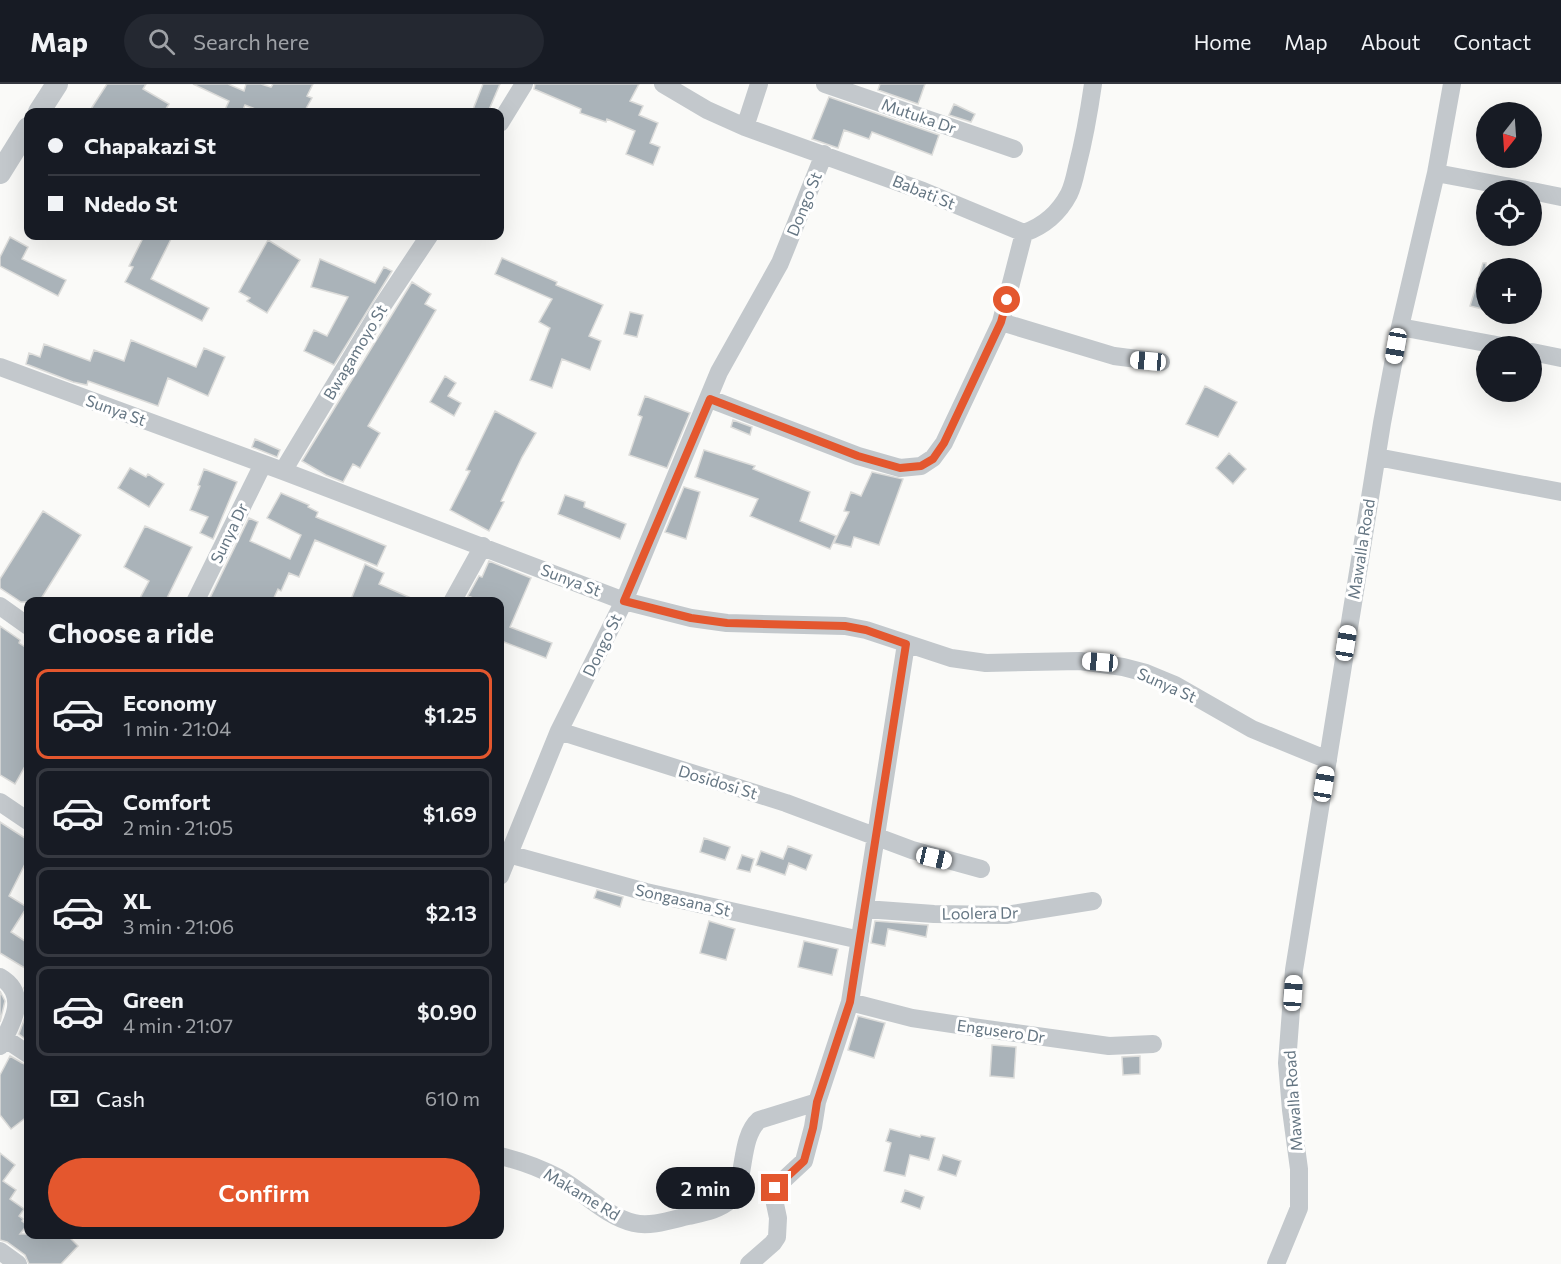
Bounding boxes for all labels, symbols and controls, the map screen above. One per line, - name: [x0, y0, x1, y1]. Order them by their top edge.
- search box: [124, 14, 544, 68]
- text: Map: [30, 24, 88, 58]
- icon: search: [145, 25, 178, 58]
- text: Search here: [193, 28, 309, 55]
- text: Home: [1194, 29, 1251, 54]
- text: Map: [1284, 29, 1328, 54]
- text: About: [1361, 29, 1420, 54]
- text: Contact: [1453, 29, 1531, 54]
- street label: Mutuka Dr: [879, 94, 960, 137]
- north arrow: [1476, 102, 1542, 168]
- map controls: [1476, 102, 1542, 402]
- text: Chapakazi St: [84, 132, 216, 159]
- street label: Dongo St: [782, 169, 825, 239]
- street label: Babati St: [890, 170, 959, 213]
- button: locate: [1476, 180, 1542, 246]
- text: Ndedo St: [84, 190, 177, 217]
- button: +: [1476, 258, 1542, 324]
- route start: [993, 286, 1020, 313]
- street label: Bwagamoyo St: [319, 300, 391, 403]
- car: [1384, 327, 1408, 365]
- button: −: [1476, 336, 1542, 402]
- car: [1129, 350, 1167, 372]
- street label: Sunya St: [83, 390, 149, 429]
- street label: Mawalla Road: [1343, 497, 1378, 600]
- street label: Sunya Dr: [206, 499, 252, 566]
- street label: Sunya St: [539, 559, 604, 600]
- street label: Dongo St: [578, 610, 625, 679]
- text: Choose a ride: [48, 616, 214, 649]
- car: [1334, 624, 1358, 662]
- car: [1081, 651, 1119, 673]
- street label: Sunya St: [1135, 663, 1200, 706]
- icon: car: [51, 687, 105, 741]
- text: Economy: [123, 689, 217, 716]
- text: $1.25: [424, 701, 477, 728]
- text: 1 min · 21:04: [123, 716, 231, 740]
- street label: Dosidosi St: [676, 761, 760, 803]
- car: [1312, 765, 1336, 803]
- icon: car: [51, 786, 105, 840]
- text: Comfort: [123, 788, 211, 815]
- text: $1.69: [423, 800, 477, 827]
- text: 2 min · 21:05: [123, 815, 233, 839]
- car: [914, 845, 954, 871]
- street label: Songasana St: [634, 879, 733, 920]
- icon: car: [51, 885, 105, 939]
- text: XL: [123, 887, 151, 914]
- text: $2.13: [426, 899, 477, 926]
- street label: Loolera Dr: [942, 902, 1019, 923]
- text: 3 min · 21:06: [123, 914, 234, 938]
- car: [1283, 974, 1303, 1012]
- icon: car: [51, 984, 105, 1038]
- text: Green: [123, 986, 184, 1013]
- text: $0.90: [417, 998, 477, 1025]
- text: 4 min · 21:07: [123, 1013, 233, 1037]
- street label: Engusero Dr: [956, 1015, 1047, 1046]
- street label: Mawalla Road: [1279, 1050, 1306, 1152]
- icon: cash: [48, 1082, 81, 1115]
- text: Cash: [96, 1085, 145, 1112]
- text: 610 m: [425, 1086, 480, 1110]
- button: Confirm: [48, 1158, 480, 1227]
- street label: Makame Rd: [541, 1163, 624, 1224]
- callout: 2 min: [655, 1167, 754, 1209]
- route end: [761, 1174, 788, 1201]
- text: 2 min: [681, 1176, 730, 1200]

